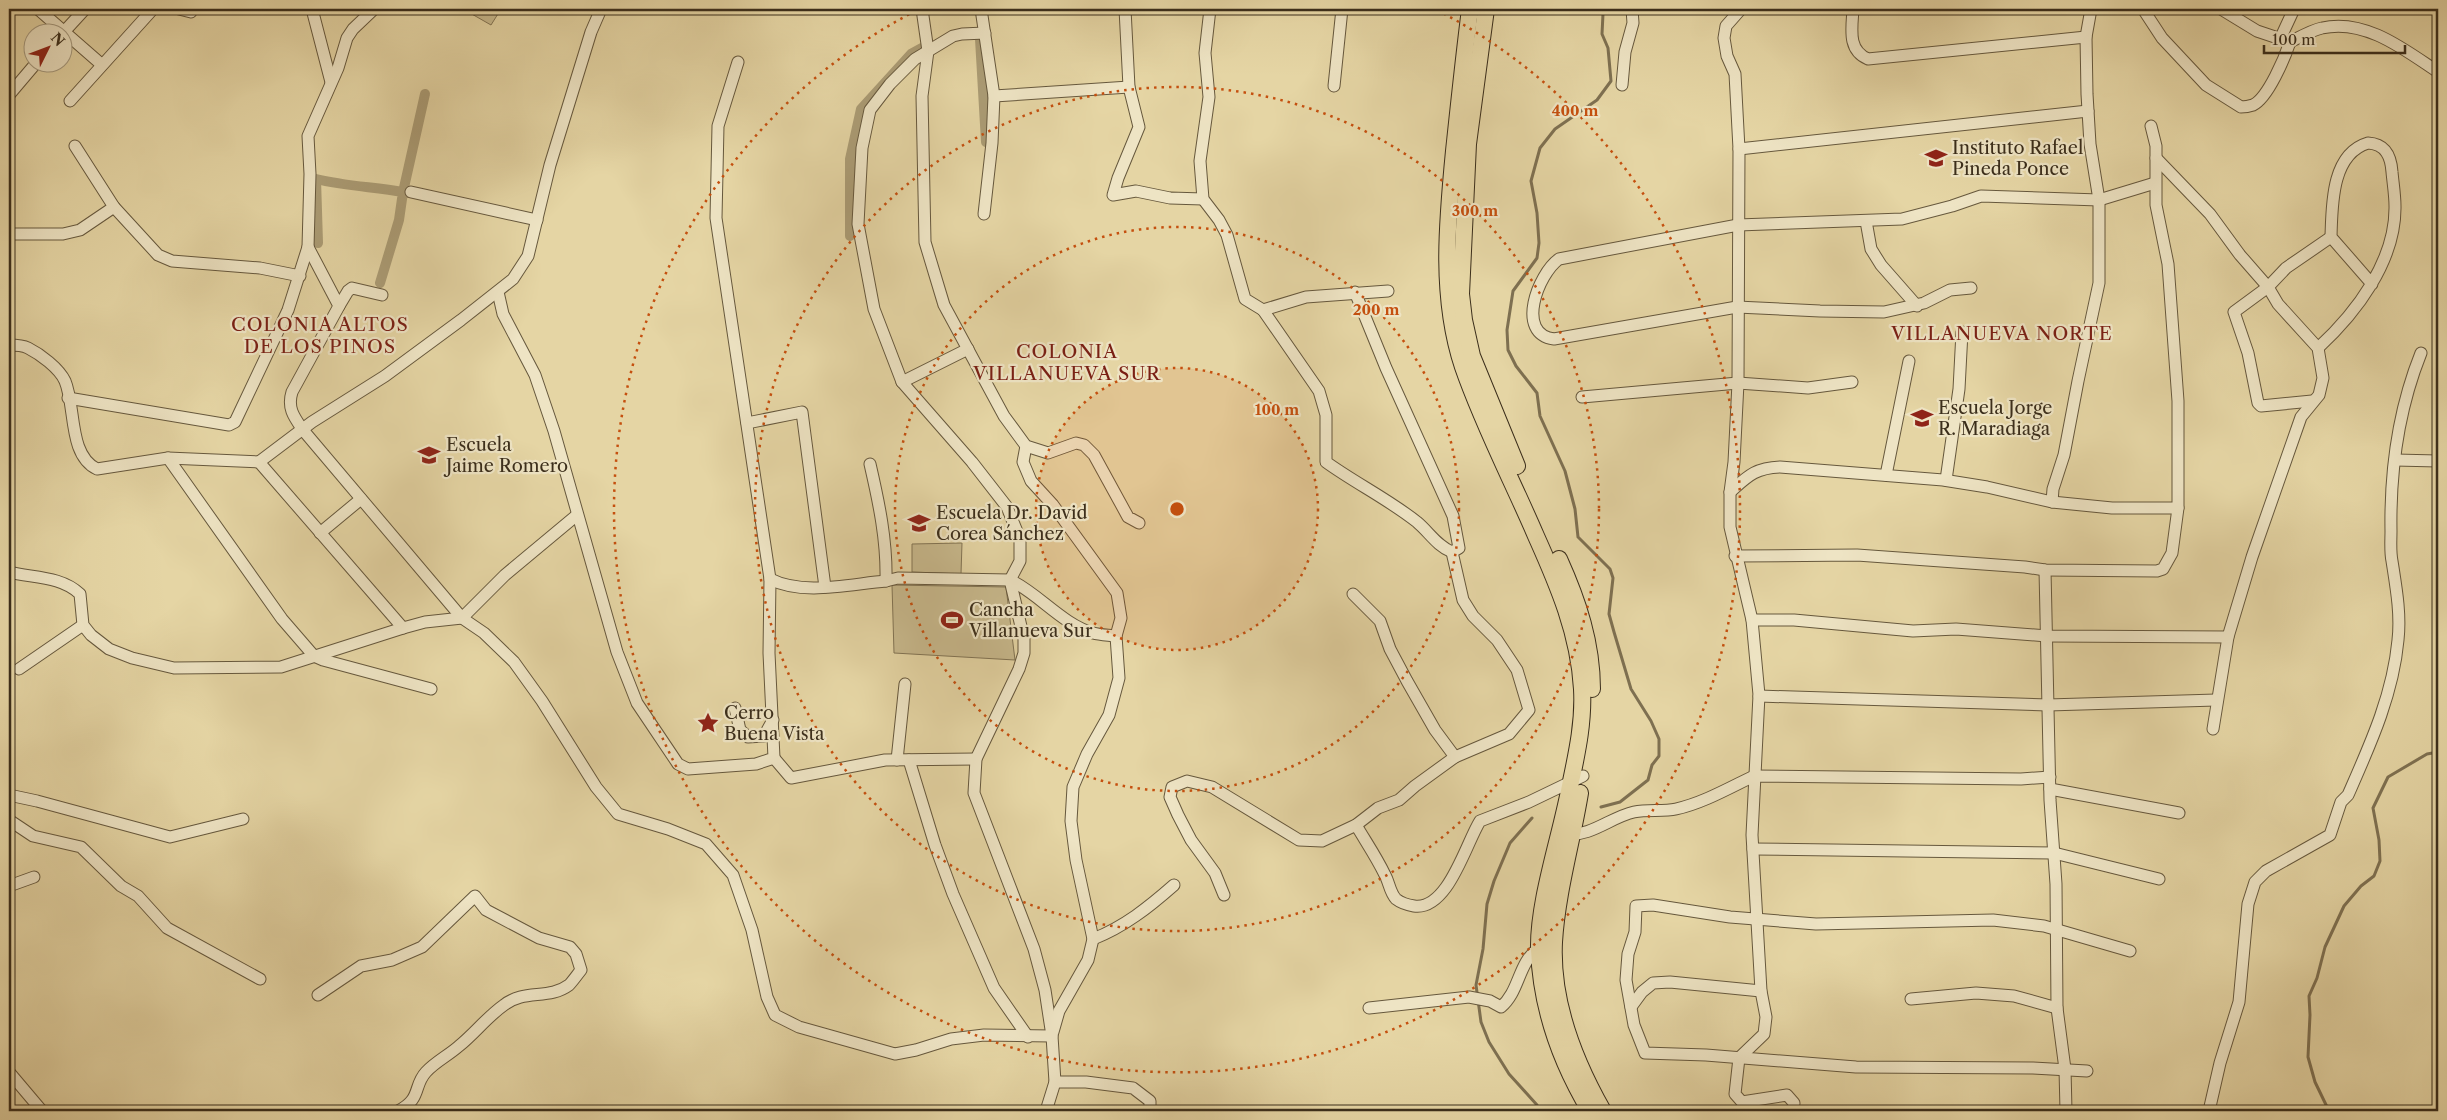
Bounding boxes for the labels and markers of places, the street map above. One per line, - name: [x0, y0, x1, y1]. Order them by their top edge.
- place label: Instituto Rafael Pineda Ponce: [1952, 137, 2083, 180]
- school or university icon: Instituto Rafael Pineda Ponce: [1923, 145, 1949, 171]
- place label: Escuela Jorge R. Maradiaga: [1938, 397, 2052, 440]
- school or university icon: Escuela Jorge R. Maradiaga: [1909, 405, 1935, 431]
- place label: Escuela Jaime Romero: [443, 434, 568, 477]
- school or university icon: Escuela Jaime Romero: [416, 442, 442, 468]
- centre of rings: [1168, 500, 1186, 518]
- place label: Escuela Dr. David Corea Sánchez: [936, 502, 1087, 545]
- school or university icon: Escuela Dr. David Corea Sánchez: [906, 510, 932, 536]
- place label: Cancha Villanueva Sur: [968, 599, 1093, 642]
- sports icon: Cancha Villanueva Sur: [939, 607, 965, 633]
- place label: Cerro Buena Vista: [724, 702, 825, 745]
- place icon: Cerro Buena Vista: [695, 710, 721, 736]

